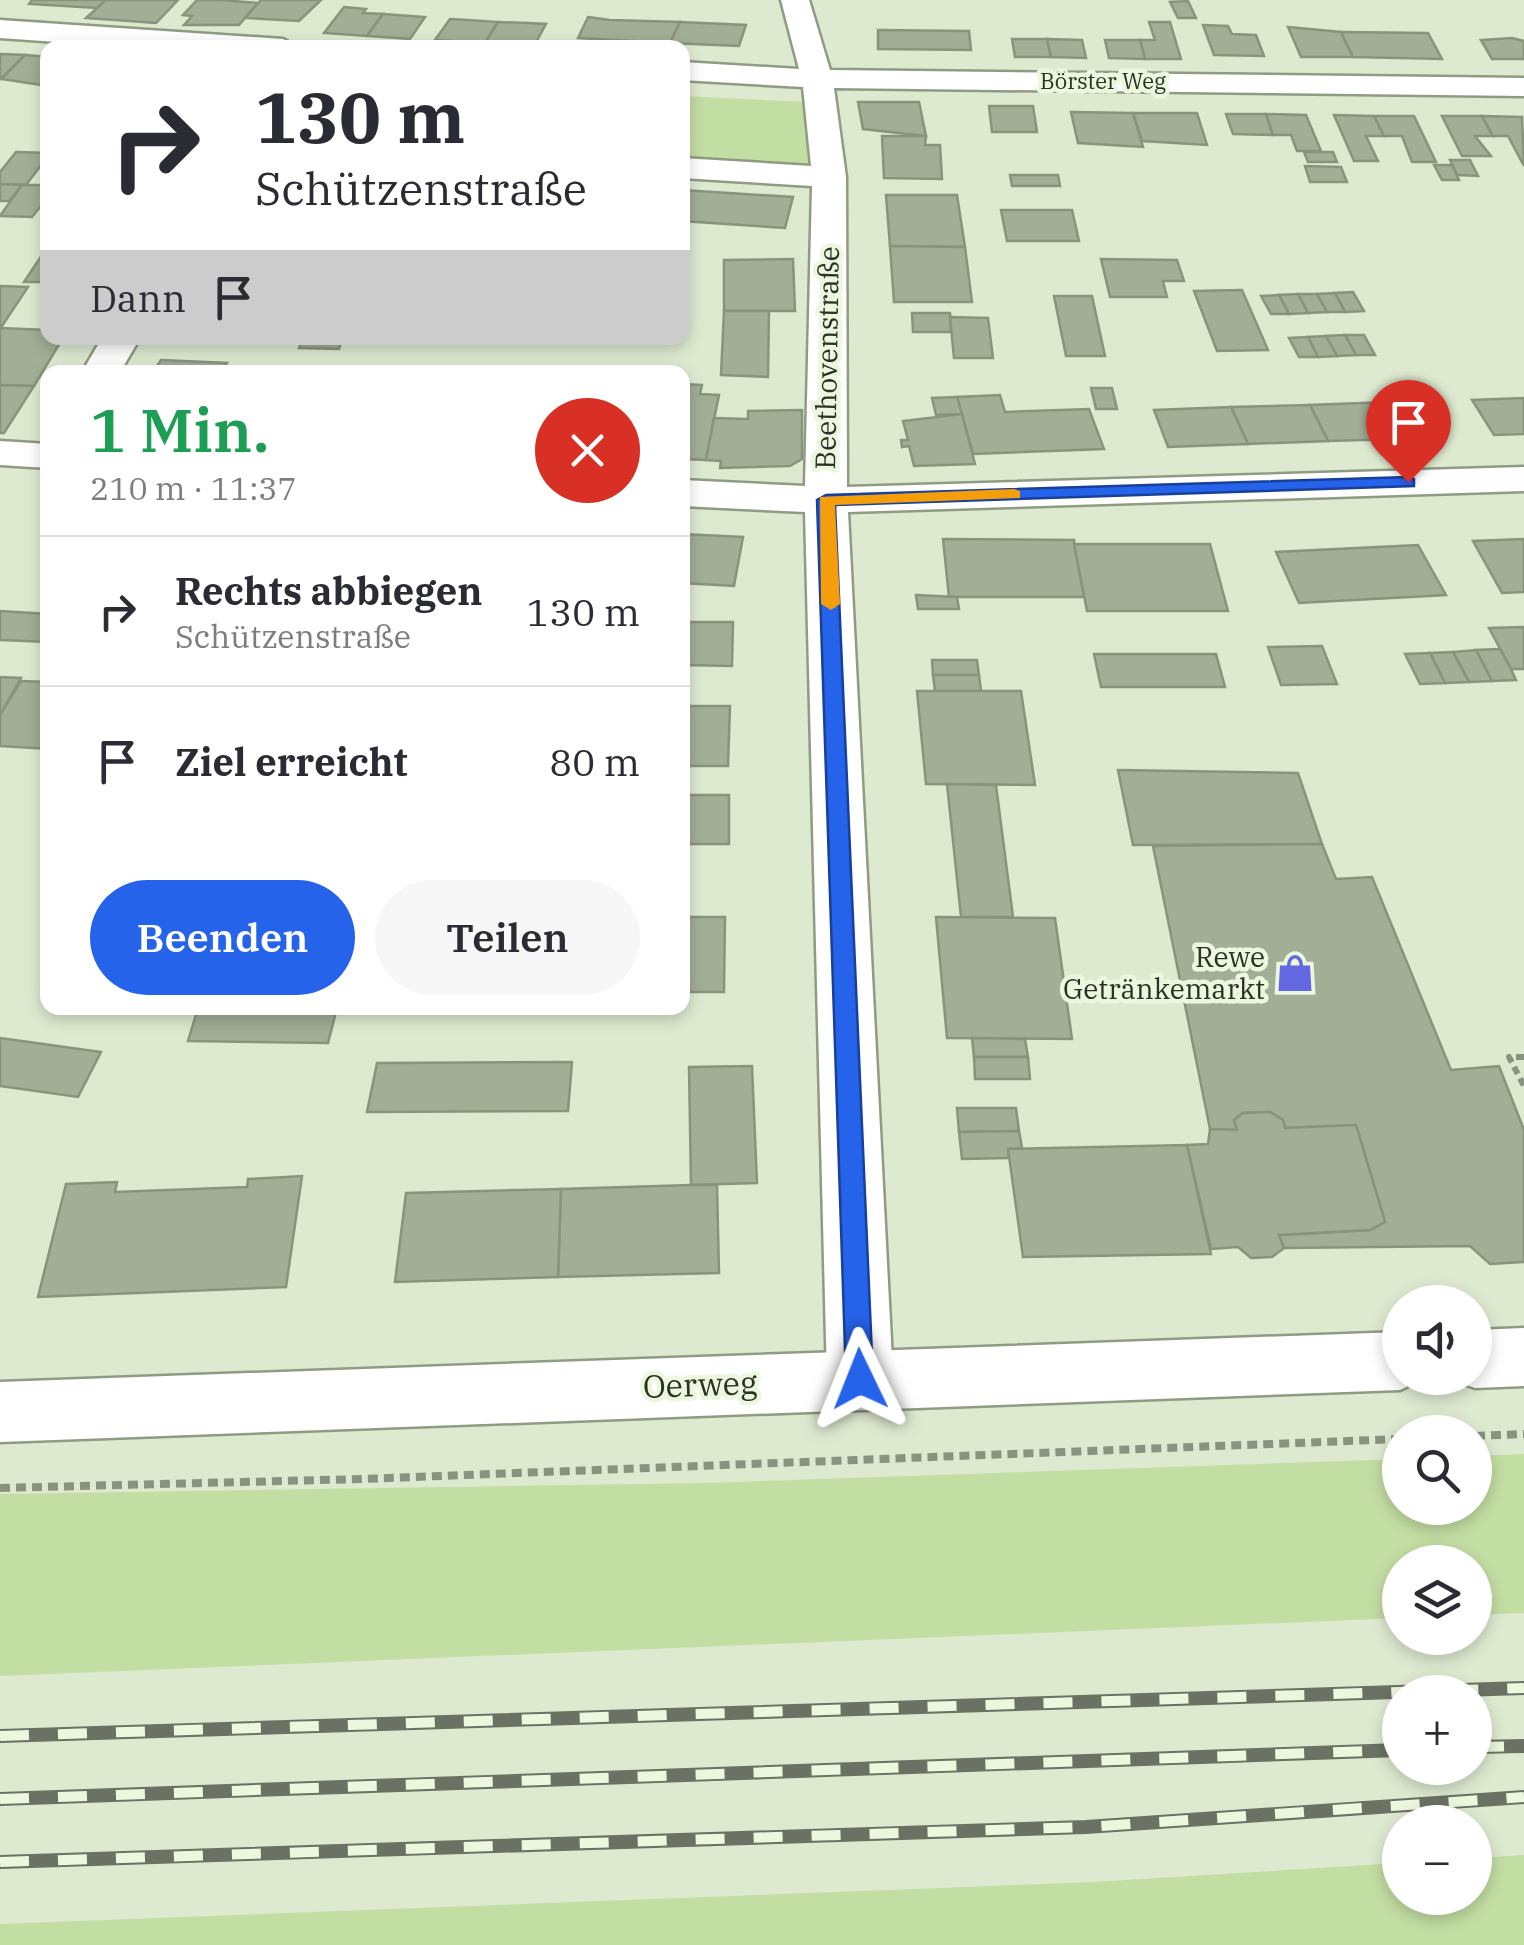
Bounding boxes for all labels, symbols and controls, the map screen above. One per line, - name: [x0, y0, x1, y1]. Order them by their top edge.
- street label: Börster Weg: [1040, 66, 1166, 95]
- text: 130 m: [255, 71, 465, 162]
- icon: right: [90, 80, 220, 210]
- text: Schützenstraße: [255, 159, 587, 217]
- street label: Beethovenstraße: [806, 246, 847, 470]
- icon: arrive: [206, 270, 261, 325]
- text: Dann: [90, 273, 186, 322]
- pin: [1366, 380, 1451, 483]
- text: 1 Min.: [90, 390, 269, 469]
- icon: arrive: [1381, 395, 1436, 450]
- button: close: [535, 398, 640, 503]
- text: 210 m · 11:37: [90, 467, 297, 509]
- text: Rechts abbiegen: [175, 566, 482, 615]
- icon: right: [90, 584, 145, 639]
- text: 130 m: [527, 587, 640, 636]
- text: Schützenstraße: [175, 615, 411, 657]
- icon: arrive: [90, 734, 145, 789]
- text: Ziel erreicht: [175, 737, 408, 786]
- text: 80 m: [549, 737, 640, 786]
- button: Beenden: [90, 880, 355, 995]
- button: Teilen: [375, 880, 640, 995]
- place label: Rewe Getränkemarkt: [1063, 938, 1265, 1007]
- shop icon: Rewe Getränkemarkt: [1274, 952, 1316, 994]
- map controls: [1382, 1285, 1492, 1915]
- button: sound: [1382, 1285, 1492, 1395]
- position arrow: [808, 1327, 912, 1431]
- street label: Oerweg: [642, 1361, 758, 1407]
- button: search: [1382, 1415, 1492, 1525]
- button: layers: [1382, 1545, 1492, 1655]
- button: +: [1382, 1675, 1492, 1785]
- button: −: [1382, 1805, 1492, 1915]

